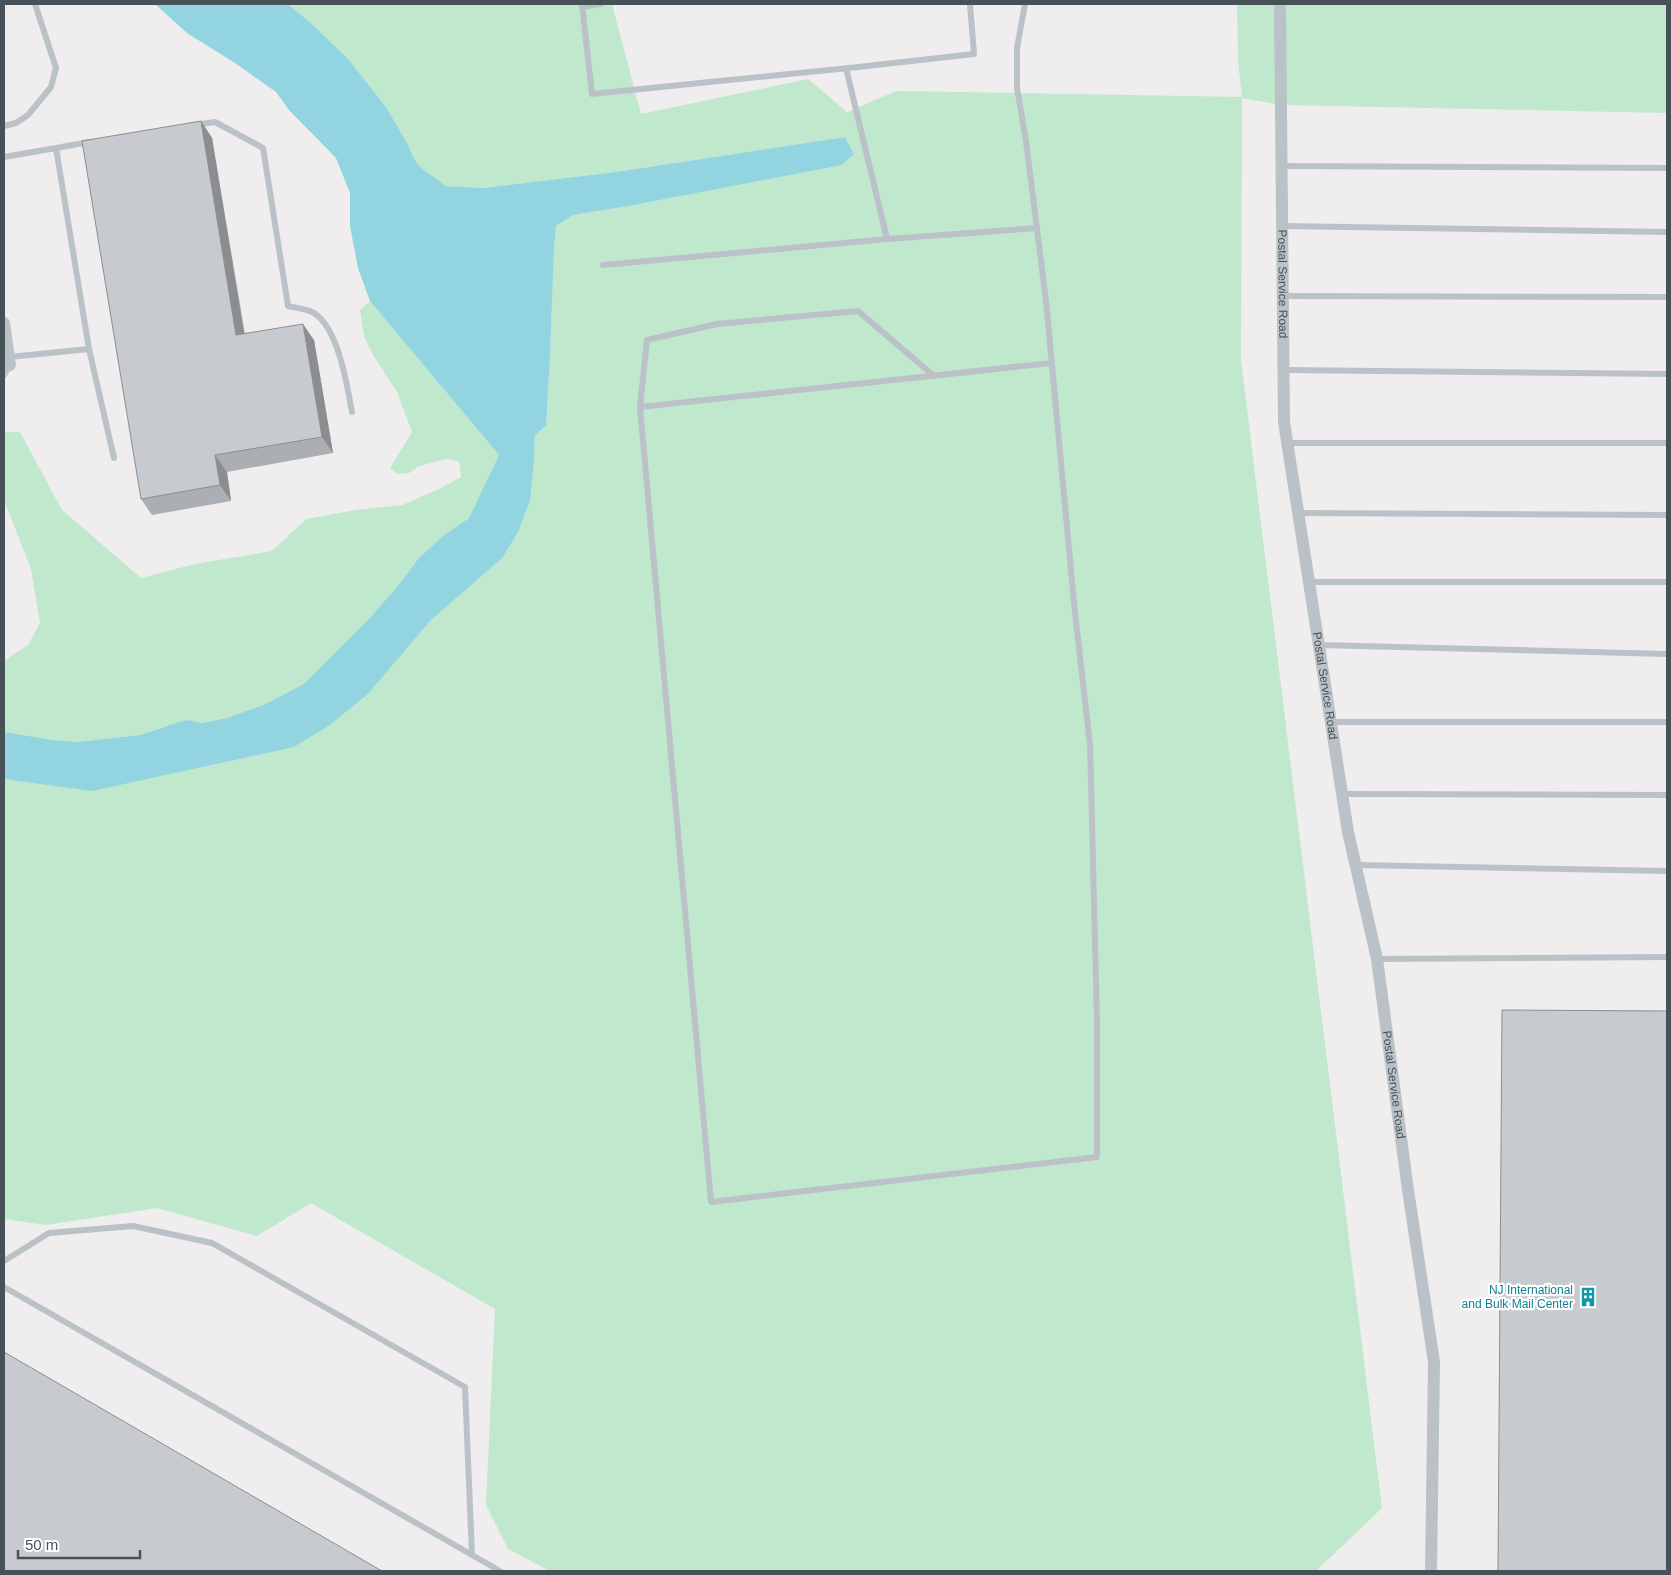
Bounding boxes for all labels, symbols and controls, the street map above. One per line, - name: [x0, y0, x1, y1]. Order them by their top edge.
- street label: Postal Service Road: [1275, 229, 1290, 338]
- street label: Postal Service Road: [1310, 631, 1340, 741]
- street label: Postal Service Road: [1380, 1030, 1408, 1140]
- place label: NJ International and Bulk Mail Center: [1462, 1283, 1573, 1311]
- building icon: NJ International and Bulk Mail Center: [1577, 1286, 1599, 1308]
- scale bar: [18, 1528, 140, 1560]
- text: 50 m: [25, 1536, 58, 1553]

